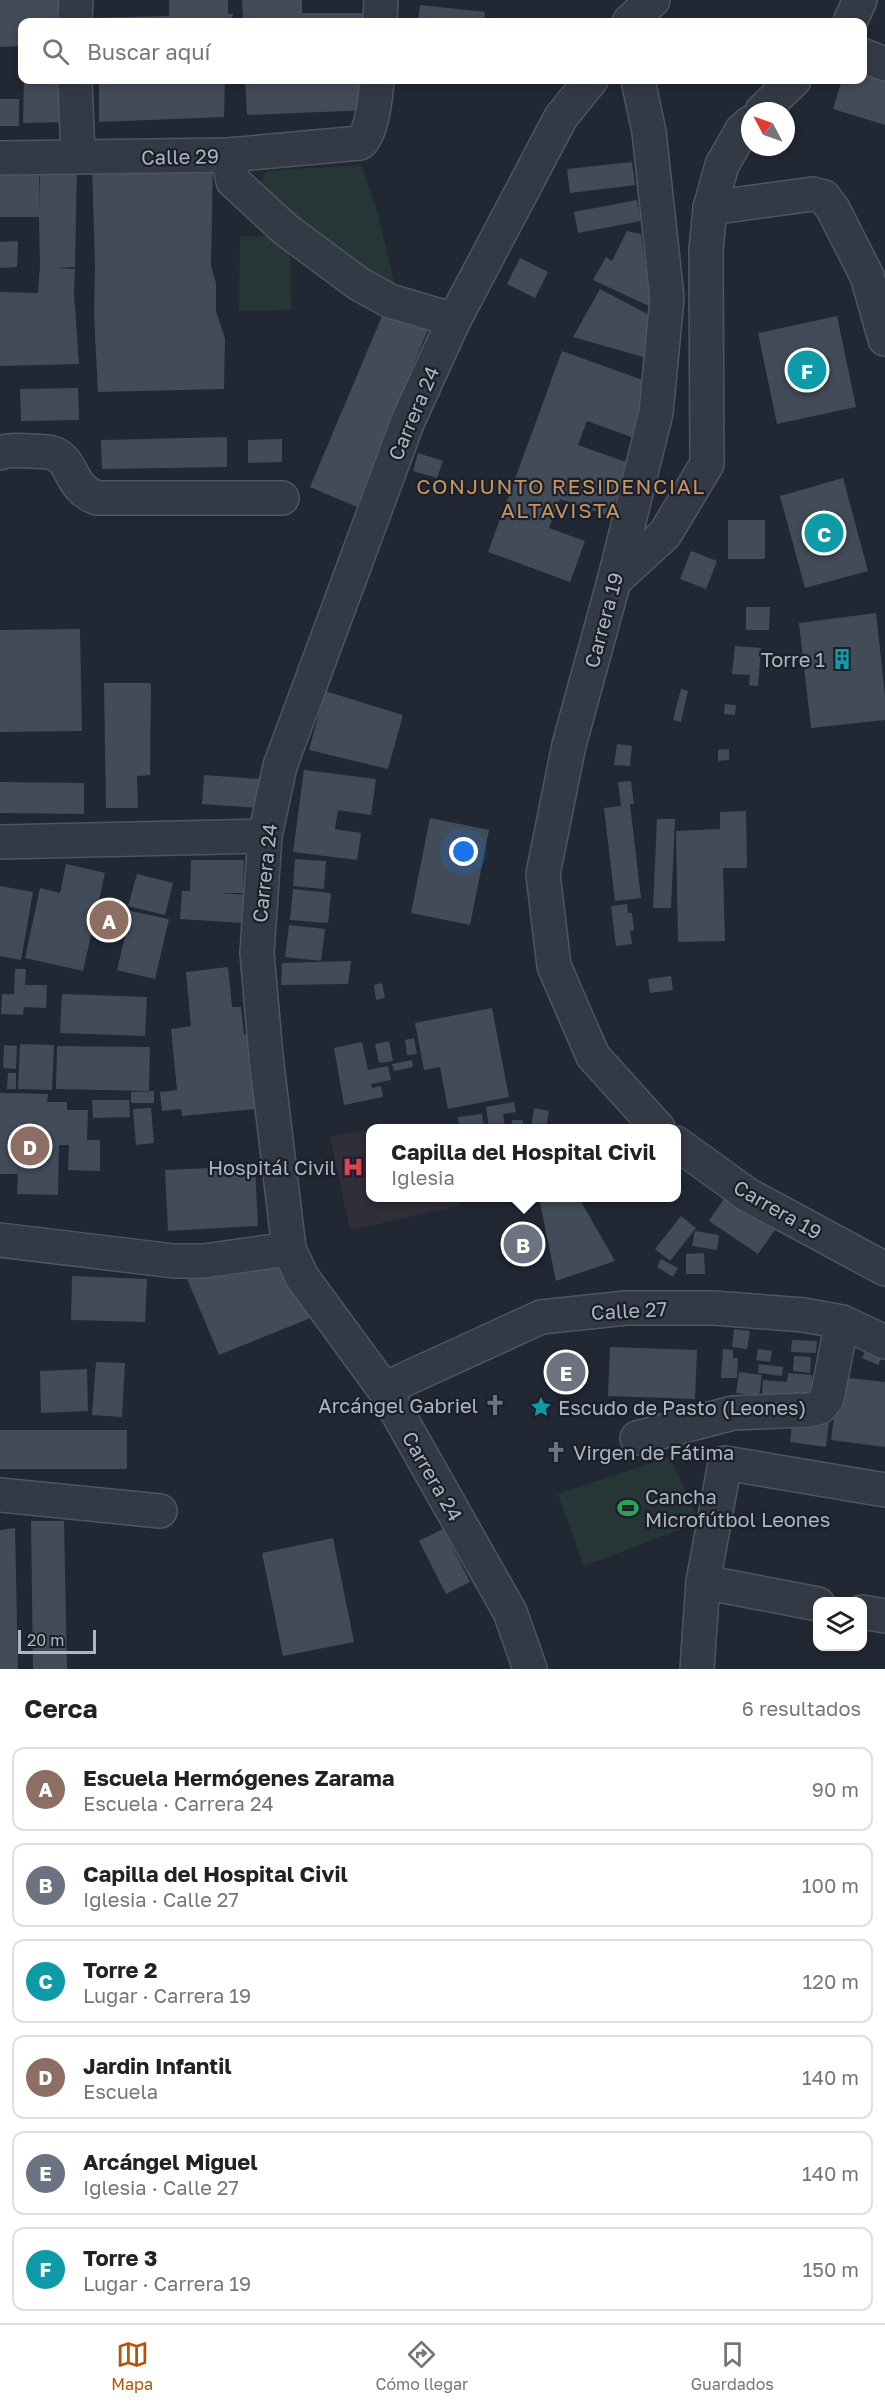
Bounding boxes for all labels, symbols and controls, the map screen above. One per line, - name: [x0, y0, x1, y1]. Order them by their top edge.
- search box: [18, 18, 867, 84]
- icon: search: [39, 35, 72, 68]
- text: Buscar aquí: [87, 38, 210, 65]
- north arrow: [741, 102, 795, 156]
- street label: Calle 29: [141, 143, 219, 169]
- pin: F: [788, 348, 826, 392]
- street label: Carrera 24: [382, 362, 444, 464]
- district label: CONJUNTO RESIDENCIAL ALTAVISTA: [416, 473, 706, 523]
- pin: C: [804, 510, 844, 556]
- street label: Carrera 19: [579, 570, 627, 670]
- place label: Torre 1: [761, 647, 825, 671]
- building icon: Torre 1: [830, 647, 854, 671]
- street label: Carrera 24: [247, 822, 281, 924]
- your location: [449, 837, 478, 866]
- pin: A: [90, 898, 128, 942]
- pin: D: [10, 1124, 50, 1168]
- popup: [366, 1124, 681, 1202]
- text: Capilla del Hospital Civil: [391, 1138, 656, 1165]
- place label: Hospitál Civil: [208, 1155, 336, 1179]
- hospital icon: Hospitál Civil: [341, 1155, 365, 1179]
- text: Iglesia: [391, 1165, 455, 1189]
- street label: Carrera 19: [730, 1174, 826, 1244]
- pin: B: [504, 1222, 542, 1266]
- street label: Calle 27: [590, 1296, 668, 1324]
- pin: E: [546, 1350, 586, 1394]
- place label: Arcángel Gabriel: [318, 1393, 478, 1417]
- church icon: Arcángel Gabriel: [483, 1393, 507, 1417]
- place icon: Escudo de Pasto (Leones): [529, 1395, 553, 1419]
- place label: Escudo de Pasto (Leones): [558, 1395, 806, 1419]
- street label: Carrera 24: [398, 1427, 468, 1525]
- church icon: Virgen de Fátima: [544, 1440, 568, 1464]
- place label: Virgen de Fátima: [573, 1440, 734, 1464]
- place label: Cancha Microfútbol Leones: [645, 1484, 830, 1531]
- sports icon: Cancha Microfútbol Leones: [616, 1496, 640, 1520]
- map controls: [813, 1597, 867, 1651]
- button: layers: [813, 1597, 867, 1651]
- scale bar: [18, 1627, 96, 1654]
- text: 20 m: [27, 1630, 64, 1650]
- text: Cerca: [24, 1693, 98, 1724]
- text: 6 resultados: [742, 1696, 861, 1720]
- text: Escuela Hermógenes Zarama: [83, 1764, 394, 1791]
- text: A: [38, 1777, 53, 1801]
- text: 90 m: [812, 1777, 859, 1801]
- text: Escuela · Carrera 24: [83, 1791, 274, 1815]
- text: Capilla del Hospital Civil: [83, 1860, 348, 1887]
- text: B: [38, 1873, 53, 1897]
- text: 100 m: [802, 1873, 859, 1897]
- text: Iglesia · Calle 27: [83, 1887, 239, 1911]
- text: Torre 2: [83, 1956, 157, 1983]
- text: C: [38, 1969, 53, 1993]
- text: 120 m: [803, 1969, 859, 1993]
- text: Lugar · Carrera 19: [83, 1983, 251, 2007]
- text: Jardin Infantil: [83, 2052, 232, 2079]
- text: D: [38, 2065, 53, 2089]
- text: 140 m: [802, 2065, 859, 2089]
- text: Escuela: [83, 2079, 158, 2103]
- text: Arcángel Miguel: [83, 2148, 258, 2175]
- text: E: [39, 2161, 52, 2185]
- text: 140 m: [802, 2161, 859, 2185]
- text: Iglesia · Calle 27: [83, 2175, 239, 2199]
- text: Torre 3: [83, 2244, 157, 2271]
- text: F: [40, 2257, 51, 2281]
- text: 150 m: [803, 2257, 859, 2281]
- text: Lugar · Carrera 19: [83, 2271, 251, 2295]
- tab: Mapa: [111, 2338, 153, 2394]
- tab: Cómo llegar: [376, 2338, 468, 2394]
- tab: Guardados: [691, 2338, 774, 2394]

